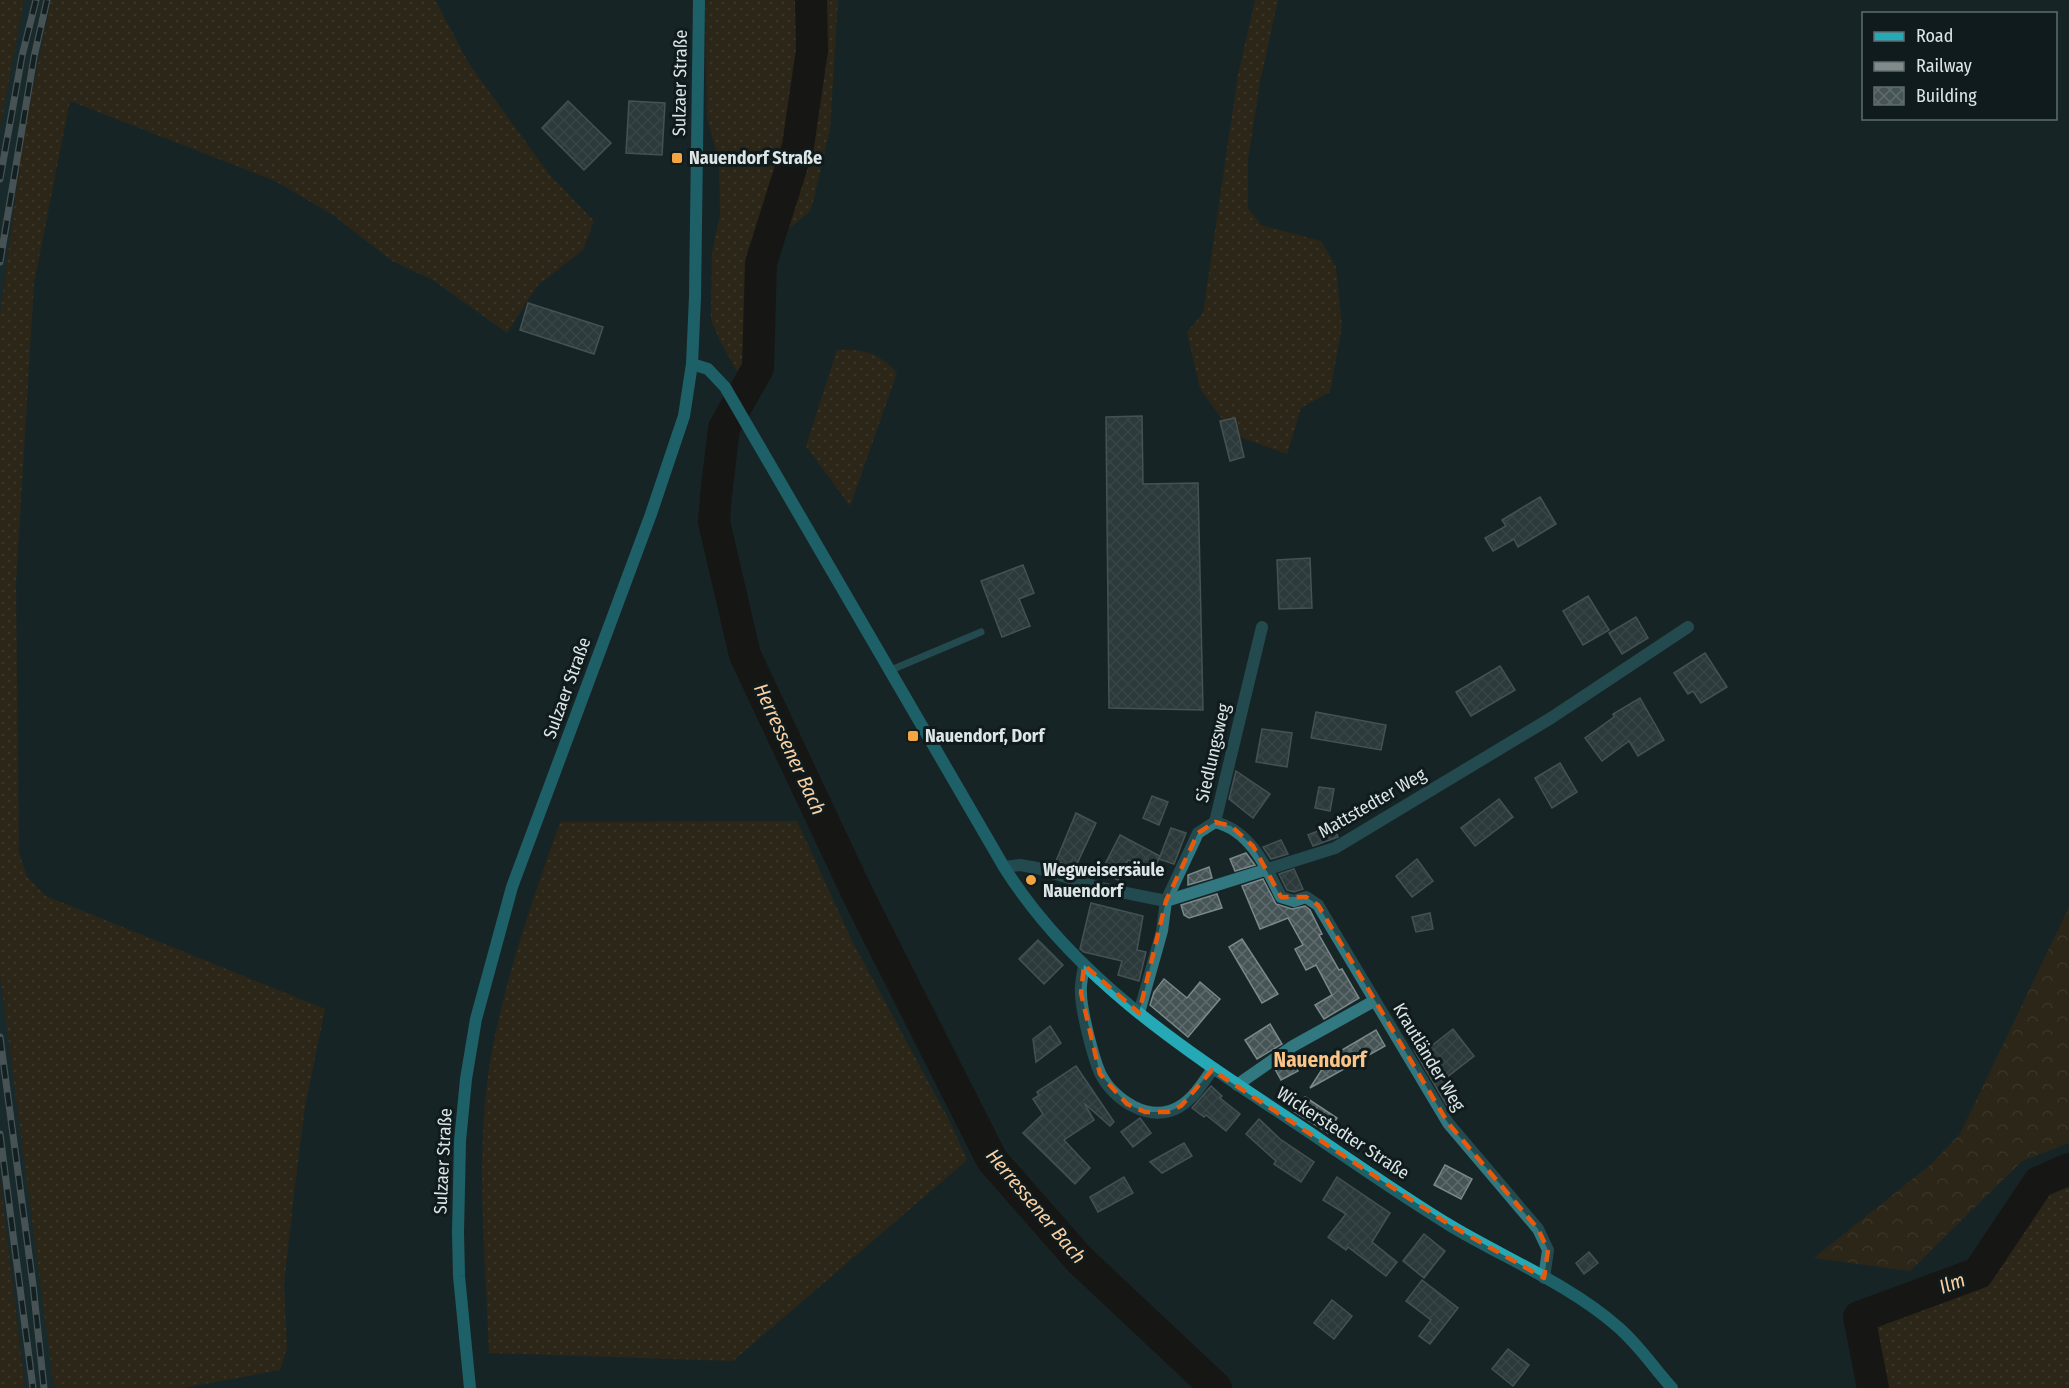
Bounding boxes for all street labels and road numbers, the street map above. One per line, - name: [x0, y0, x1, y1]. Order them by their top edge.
- street label: Sulzaer Straße: [668, 30, 692, 136]
- street label: Sulzaer Straße: [538, 634, 596, 742]
- street label: Siedlungsweg: [1191, 701, 1235, 805]
- street label: Mattstedter Weg: [1314, 763, 1430, 843]
- street label: Krautländer Weg: [1388, 999, 1470, 1115]
- street label: Wickerstedter Straße: [1273, 1082, 1413, 1184]
- street label: Sulzaer Straße: [429, 1107, 457, 1215]

